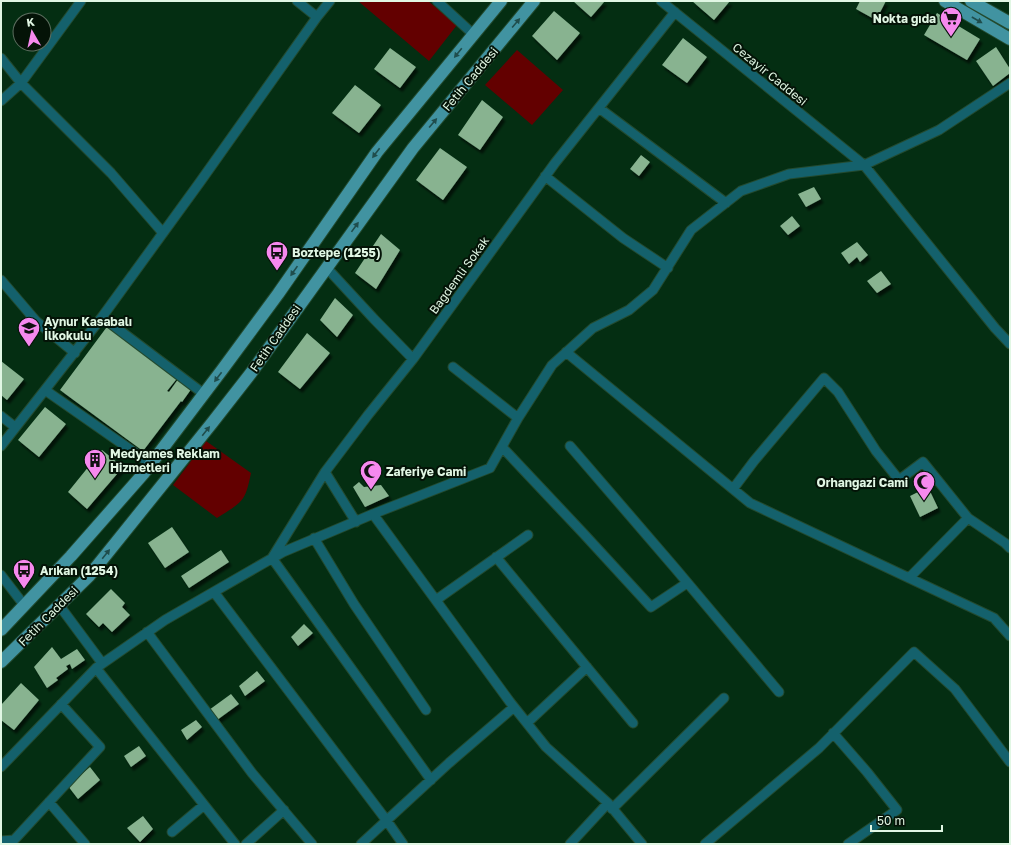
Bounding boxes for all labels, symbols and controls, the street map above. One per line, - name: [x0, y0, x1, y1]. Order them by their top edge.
- supermarket icon: Nokta gıda: [938, 5, 964, 38]
- place label: Nokta gıda: [873, 11, 936, 26]
- north arrow: [12, 12, 52, 52]
- text: K: [25, 15, 35, 29]
- one-way arrow: [972, 17, 983, 24]
- one-way arrow: [512, 18, 520, 28]
- street label: Cezayir Caddesi: [730, 39, 810, 109]
- street label: Fetih Caddesi: [439, 44, 501, 114]
- one-way arrow: [454, 47, 463, 58]
- one-way arrow: [429, 118, 438, 129]
- one-way arrow: [372, 148, 380, 159]
- one-way arrow: [351, 222, 359, 232]
- street label: Bağdemli Sokak: [426, 233, 492, 317]
- bus stop icon: Boztepe (1255): [264, 239, 290, 272]
- place label: Boztepe (1255): [292, 245, 381, 260]
- one-way arrow: [290, 266, 298, 277]
- street label: Fetih Caddesi: [246, 301, 304, 375]
- place label: Aynur Kasabalı İlkokulu: [44, 314, 132, 343]
- school or university icon: Aynur Kasabalı İlkokulu: [16, 315, 42, 348]
- one-way arrow: [213, 371, 222, 382]
- one-way arrow: [201, 426, 210, 437]
- place label: Medyames Reklam Hizmetleri: [110, 446, 220, 475]
- building icon: Medyames Reklam Hizmetleri: [82, 447, 108, 480]
- mosque icon: Zaferiye Cami: [358, 458, 384, 491]
- place label: Zaferiye Cami: [386, 464, 466, 479]
- mosque icon: Orhangazi Cami: [911, 469, 937, 502]
- place label: Orhangazi Cami: [817, 475, 908, 490]
- one-way arrow: [102, 549, 111, 560]
- bus stop icon: Arıkan (1254): [11, 557, 37, 590]
- place label: Arıkan (1254): [40, 563, 118, 578]
- street label: Fetih Caddesi: [15, 583, 81, 649]
- scale bar: [871, 807, 942, 833]
- text: 50 m: [877, 813, 905, 828]

